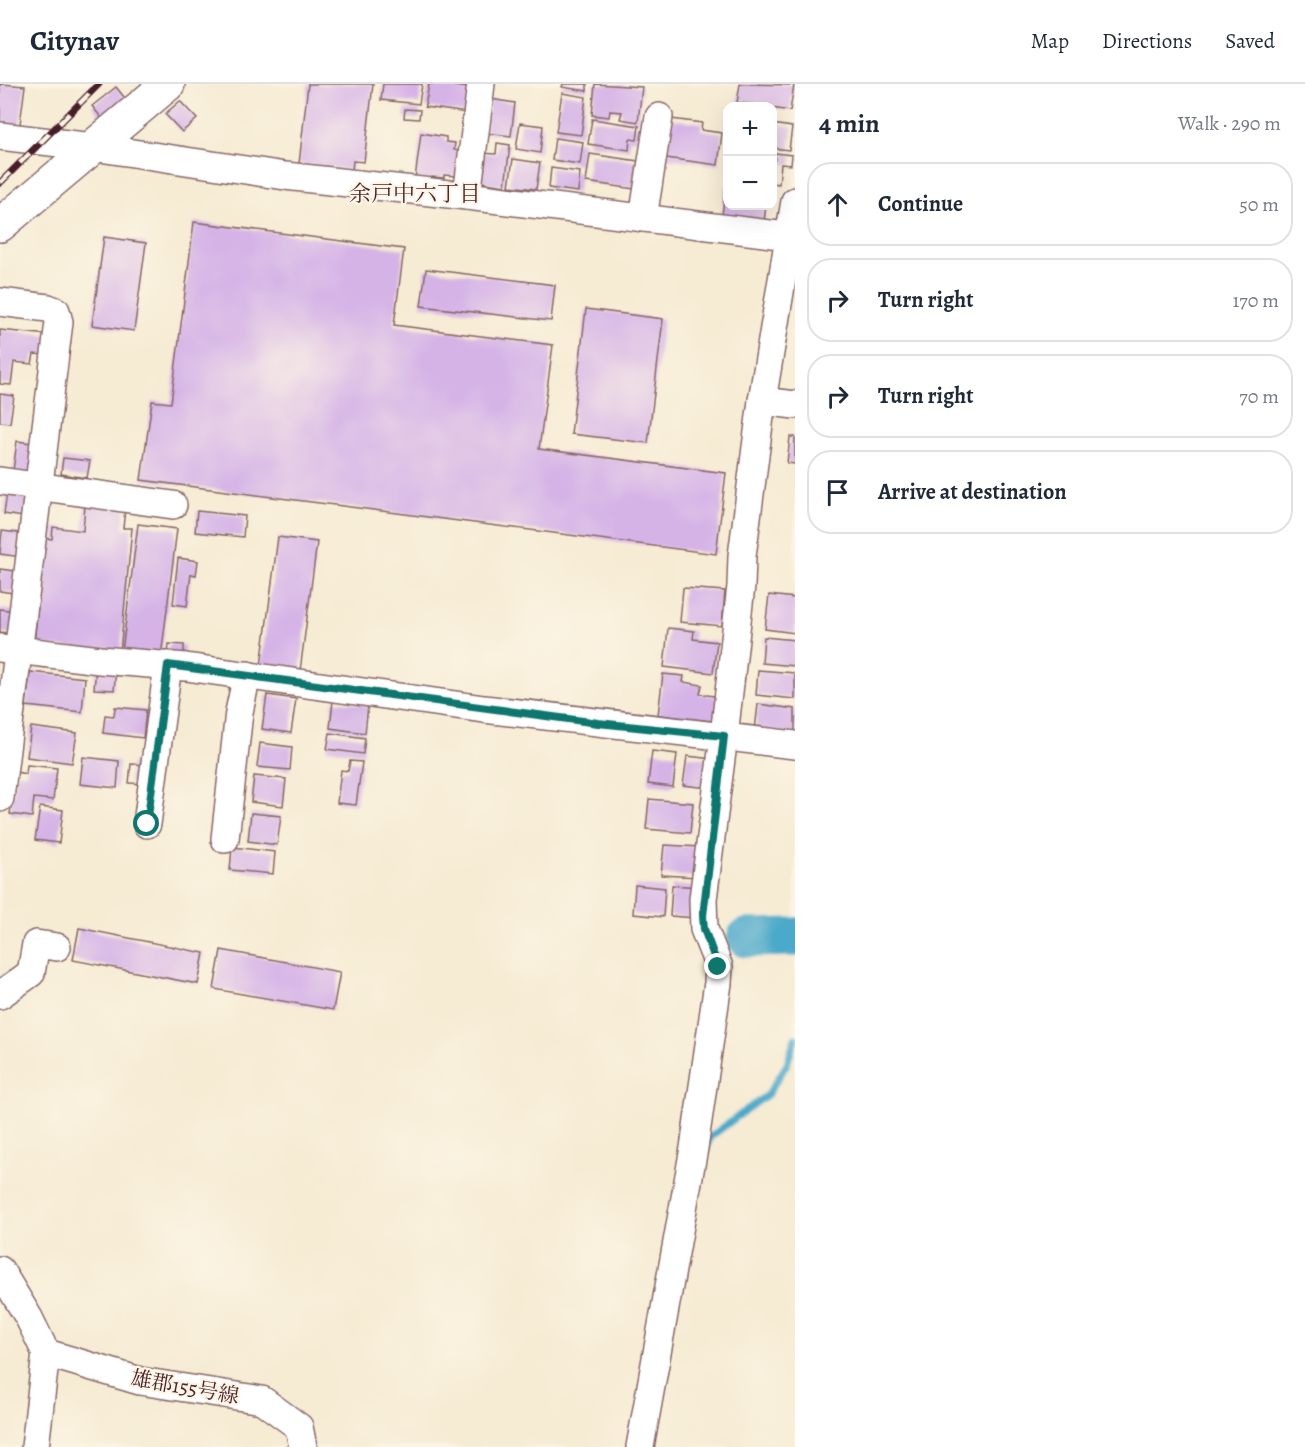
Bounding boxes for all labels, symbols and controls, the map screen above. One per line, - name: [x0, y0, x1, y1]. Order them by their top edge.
- text: Citynav: [30, 22, 119, 60]
- text: Map: [1031, 27, 1069, 55]
- text: Directions: [1102, 27, 1192, 55]
- text: Saved: [1225, 27, 1275, 55]
- map controls: [723, 102, 777, 210]
- button: +: [723, 102, 777, 156]
- text: 4 min: [819, 106, 880, 141]
- text: Walk · 290 m: [1178, 110, 1281, 137]
- button: −: [723, 156, 777, 210]
- district label: 余戸中六丁目: [349, 179, 481, 209]
- icon: ahead: [821, 188, 854, 221]
- text: Continue: [878, 189, 963, 219]
- text: 50 m: [1239, 191, 1279, 218]
- icon: right: [821, 284, 854, 317]
- text: Turn right: [878, 285, 974, 315]
- text: 170 m: [1233, 287, 1279, 314]
- icon: right: [821, 380, 854, 413]
- text: Turn right: [878, 381, 974, 411]
- text: 70 m: [1239, 383, 1279, 410]
- icon: arrive: [821, 476, 854, 509]
- text: Arrive at destination: [878, 477, 1067, 507]
- route start: [133, 810, 159, 836]
- route end: [704, 953, 730, 979]
- street label: 雄郡155号線: [129, 1364, 241, 1410]

